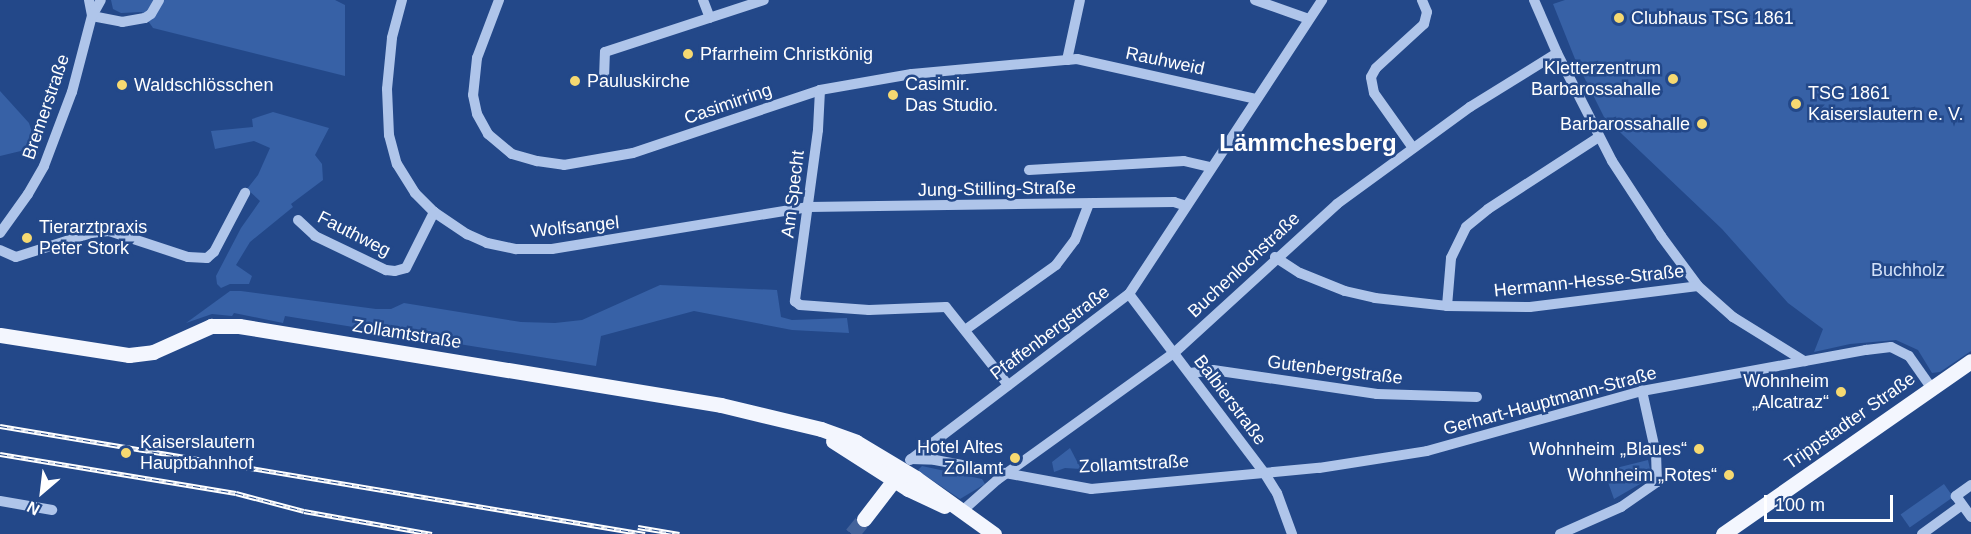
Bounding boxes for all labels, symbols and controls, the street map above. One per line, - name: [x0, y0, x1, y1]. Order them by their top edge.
- place label: Clubhaus TSG 1861: [1631, 7, 1794, 29]
- marker: Clubhaus TSG 1861: [1612, 11, 1626, 25]
- street label: Rauhweid: [1124, 42, 1206, 80]
- place label: Pfarrheim Christkönig: [700, 43, 873, 65]
- marker: Pfarrheim Christkönig: [681, 47, 695, 61]
- street label: Bremerstraße: [18, 51, 74, 163]
- place label: Kletterzentrum Barbarossahalle: [1531, 58, 1661, 100]
- place label: Pauluskirche: [587, 70, 690, 92]
- marker: Kletterzentrum Barbarossahalle: [1666, 72, 1680, 86]
- place label: Waldschlösschen: [134, 74, 273, 96]
- marker: Pauluskirche: [568, 74, 582, 88]
- place label: Casimir. Das Studio.: [905, 74, 998, 116]
- marker: Waldschlösschen: [115, 78, 129, 92]
- street label: Casimirring: [681, 79, 775, 129]
- place label: TSG 1861 Kaiserslautern e. V.: [1808, 83, 1963, 125]
- marker: Casimir. Das Studio.: [886, 88, 900, 102]
- marker: TSG 1861 Kaiserslautern e. V.: [1789, 97, 1803, 111]
- place label: Barbarossahalle: [1560, 113, 1690, 135]
- marker: Barbarossahalle: [1695, 117, 1709, 131]
- district label: Lämmchesberg: [1219, 129, 1397, 157]
- street label: Am Specht: [777, 149, 809, 239]
- street label: Jung-Stilling-Straße: [918, 177, 1076, 201]
- street label: Fauthweg: [314, 206, 394, 262]
- street label: Buchenlochstraße: [1184, 208, 1304, 322]
- street label: Wolfsangel: [530, 212, 620, 242]
- place label: Tierarztpraxis Peter Stork: [39, 217, 147, 260]
- marker: Tierarztpraxis Peter Stork: [20, 231, 34, 245]
- park label: Buchholz: [1871, 259, 1945, 281]
- street label: Hermann-Hesse-Straße: [1493, 260, 1685, 302]
- street label: Pfaffenbergstraße: [986, 281, 1114, 385]
- street label: Zollamtstraße: [351, 315, 463, 353]
- street label: Balbierstraße: [1189, 351, 1271, 449]
- street label: Gutenbergstraße: [1266, 351, 1404, 389]
- street label: Gerhart-Hauptmann-Straße: [1441, 362, 1659, 440]
- street label: Trippstadter Straße: [1781, 368, 1919, 474]
- place label: Wohnheim „Alcatraz“: [1743, 371, 1829, 413]
- marker: Wohnheim „Alcatraz“: [1834, 385, 1848, 399]
- place label: Kaiserslautern Hauptbahnhof: [140, 432, 255, 474]
- place label: Hotel Altes Zollamt: [916, 437, 1003, 480]
- place label: Wohnheim „Blaues“: [1529, 438, 1687, 460]
- marker: Wohnheim „Blaues“: [1692, 442, 1706, 456]
- marker: Kaiserslautern Hauptbahnhof: [117, 444, 135, 462]
- street label: Zollamtstraße: [1078, 450, 1190, 478]
- marker: Hotel Altes Zollamt: [1008, 451, 1022, 465]
- north arrow: [12, 462, 72, 522]
- place label: Wohnheim „Rotes“: [1567, 464, 1717, 486]
- marker: Wohnheim „Rotes“: [1722, 468, 1736, 482]
- scale bar: [1767, 483, 1896, 521]
- text: 100 m: [1775, 495, 1825, 515]
- text: N: [24, 498, 42, 519]

